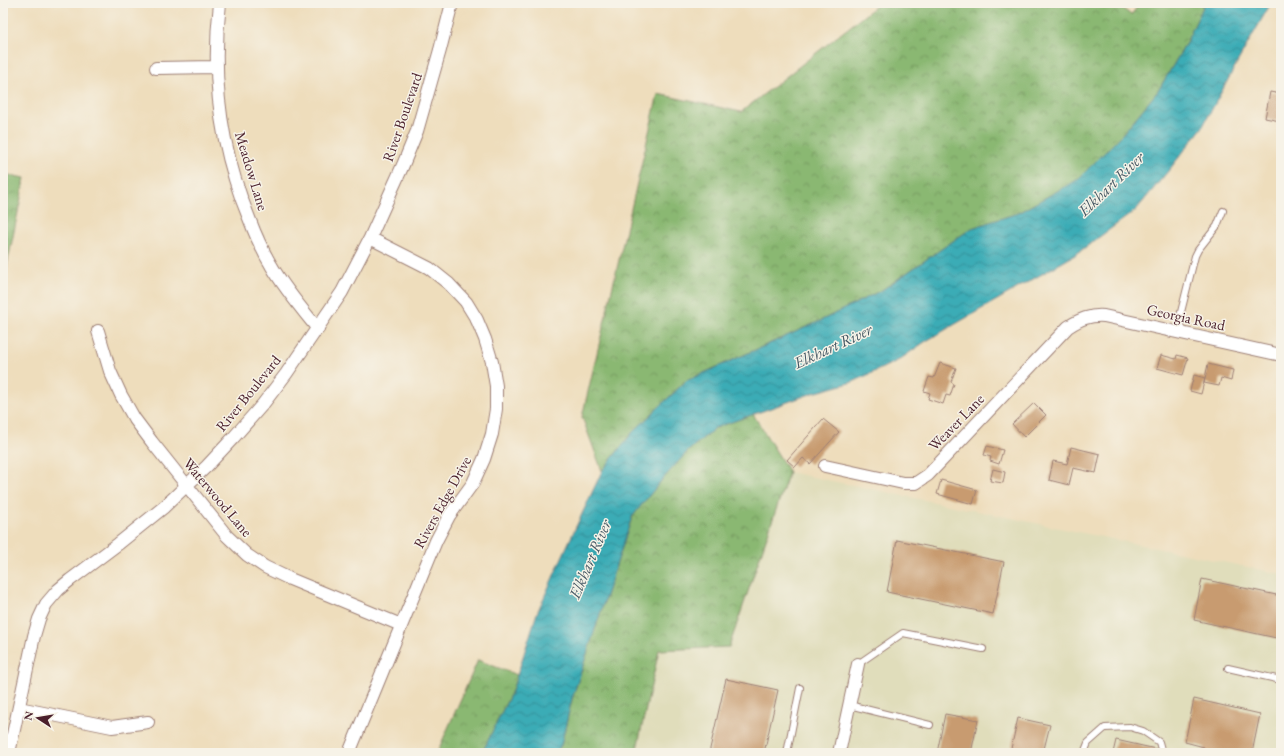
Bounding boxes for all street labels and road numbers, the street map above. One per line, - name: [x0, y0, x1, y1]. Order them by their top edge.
- street label: River Boulevard: [378, 70, 426, 164]
- street label: Meadow Lane: [231, 129, 273, 213]
- street label: Georgia Road: [1145, 299, 1227, 335]
- street label: River Boulevard: [211, 351, 285, 435]
- street label: Weaver Lane: [924, 389, 988, 455]
- street label: Waterwood Lane: [179, 453, 257, 541]
- street label: Rivers Edge Drive: [409, 453, 475, 551]

